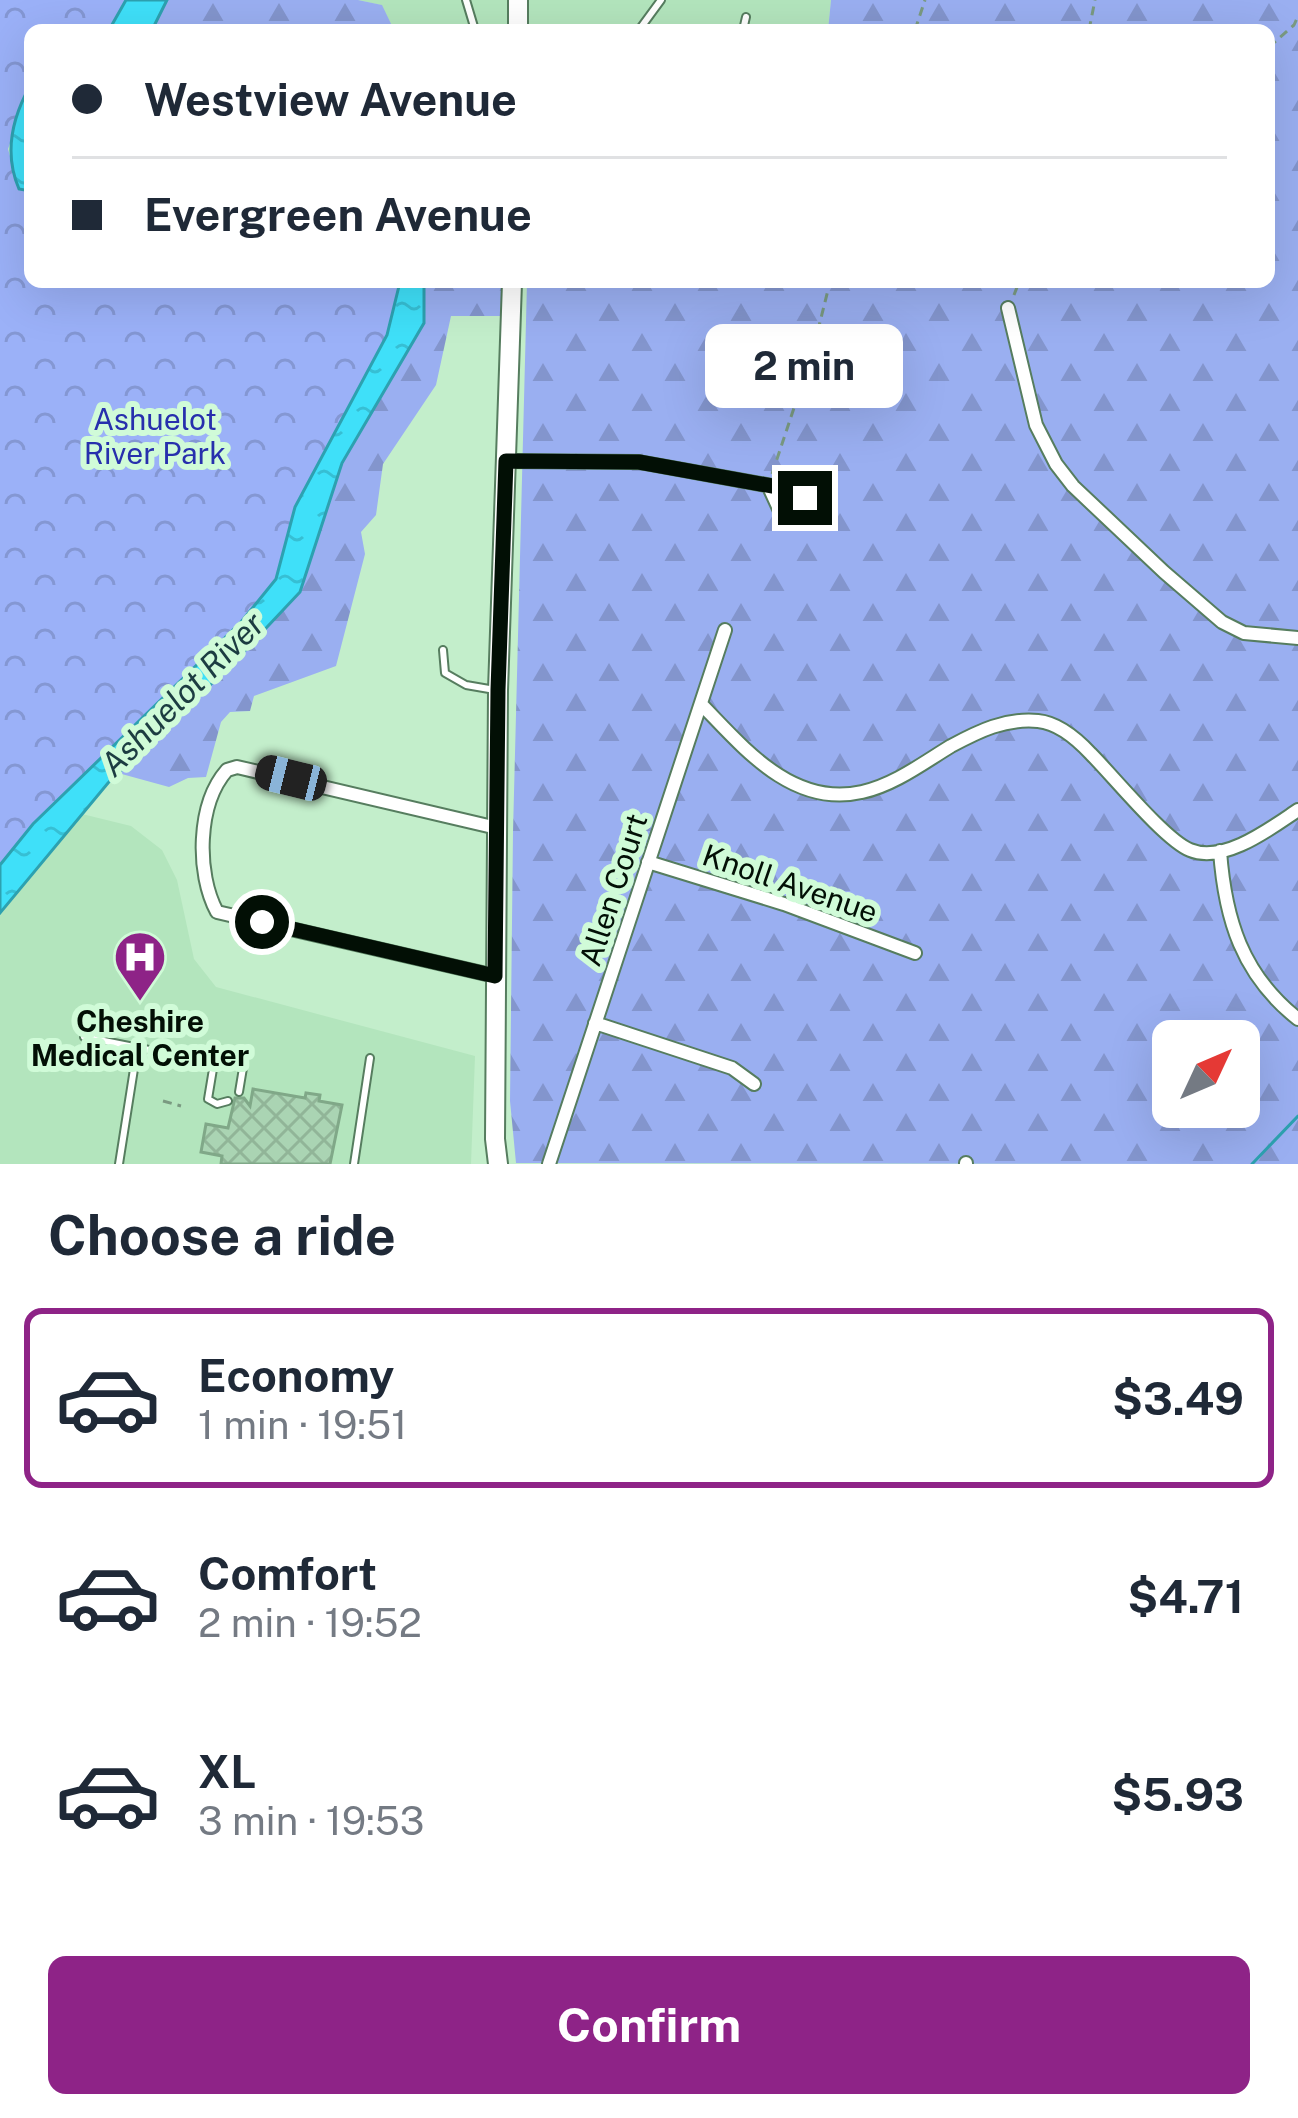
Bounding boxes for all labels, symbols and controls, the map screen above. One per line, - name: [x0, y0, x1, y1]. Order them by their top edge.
- text: Westview Avenue: [144, 73, 517, 126]
- text: Evergreen Avenue: [144, 188, 532, 241]
- callout: 2 min: [706, 324, 904, 408]
- text: 2 min: [753, 343, 855, 389]
- park label: Ashuelot River Park: [84, 401, 226, 471]
- route end: [778, 471, 832, 525]
- water label: Ashuelot River: [92, 604, 272, 784]
- car: [252, 752, 330, 804]
- street label: Allen Court: [572, 809, 655, 970]
- street label: Knoll Avenue: [698, 836, 883, 930]
- route start: [235, 895, 289, 949]
- hospital icon: Cheshire Medical Center: [112, 929, 168, 1003]
- place label: Cheshire Medical Center: [31, 1003, 249, 1073]
- north arrow: [1152, 1020, 1260, 1128]
- map controls: [1152, 1020, 1260, 1128]
- text: Choose a ride: [48, 1204, 396, 1267]
- icon: car: [54, 1344, 162, 1452]
- text: Economy: [198, 1349, 394, 1402]
- text: $3.49: [1112, 1372, 1244, 1425]
- text: 1 min · 19:51: [198, 1402, 407, 1448]
- icon: car: [54, 1542, 162, 1650]
- text: Comfort: [198, 1547, 377, 1600]
- text: $4.71: [1128, 1570, 1244, 1623]
- text: 2 min · 19:52: [198, 1600, 422, 1646]
- icon: car: [54, 1740, 162, 1848]
- text: XL: [198, 1745, 256, 1798]
- text: $5.93: [1111, 1768, 1244, 1821]
- text: 3 min · 19:53: [198, 1798, 424, 1844]
- button: Confirm: [48, 1956, 1250, 2094]

